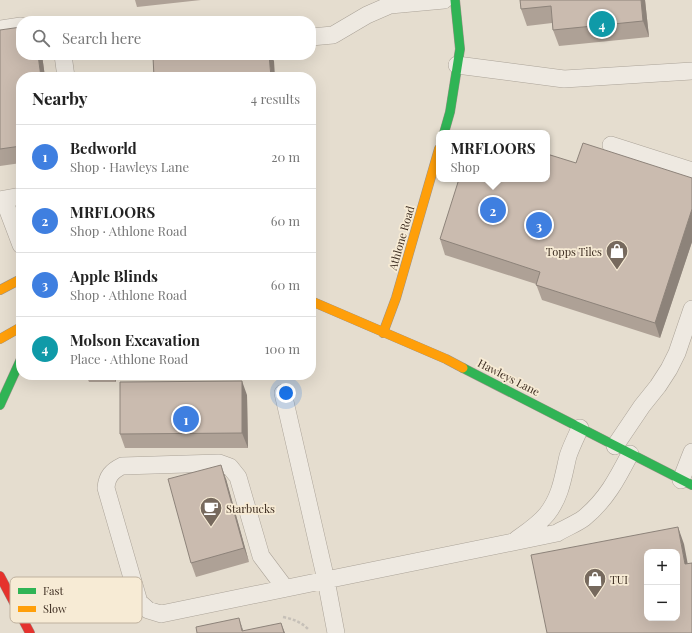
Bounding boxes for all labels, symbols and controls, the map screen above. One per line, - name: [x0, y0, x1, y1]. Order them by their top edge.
- pin: 4: [589, 9, 615, 39]
- search box: [16, 16, 316, 60]
- icon: search: [30, 27, 52, 49]
- text: Search here: [62, 28, 141, 48]
- text: Nearby: [32, 87, 87, 109]
- text: 4 results: [251, 90, 300, 107]
- popup: [436, 130, 550, 182]
- text: Bedworld: [70, 138, 137, 158]
- text: MRFLOORS: [450, 138, 536, 158]
- text: 1: [43, 148, 47, 165]
- text: 20 m: [271, 148, 300, 165]
- text: Shop · Hawleys Lane: [70, 158, 189, 175]
- text: Shop: [450, 158, 480, 175]
- pin: 2: [480, 195, 506, 225]
- text: MRFLOORS: [70, 202, 155, 222]
- street label: Athlone Road: [384, 204, 418, 273]
- pin: 3: [526, 210, 552, 240]
- text: 2: [42, 212, 48, 229]
- text: 60 m: [271, 212, 300, 229]
- text: Shop · Athlone Road: [70, 222, 187, 239]
- shop icon: Topps Tiles: [604, 238, 630, 271]
- place label: Topps Tiles: [546, 244, 602, 259]
- text: Apple Blinds: [70, 266, 158, 286]
- text: 3: [42, 276, 48, 293]
- text: 60 m: [271, 276, 300, 293]
- text: Shop · Athlone Road: [70, 286, 187, 303]
- text: Molson Excavation: [70, 330, 200, 350]
- text: 4: [42, 340, 48, 357]
- text: 100 m: [265, 340, 300, 357]
- text: Place · Athlone Road: [70, 350, 188, 367]
- street label: Hawleys Lane: [475, 355, 543, 399]
- your location: [276, 383, 296, 403]
- pin: 1: [173, 404, 199, 434]
- cafe icon: Starbucks: [198, 495, 224, 528]
- place label: Starbucks: [226, 501, 275, 516]
- map controls: [644, 549, 680, 621]
- button: +: [644, 549, 680, 585]
- shop icon: TUI: [582, 566, 608, 599]
- place label: TUI: [610, 572, 628, 587]
- legend: [10, 577, 142, 623]
- text: Fast: [43, 583, 63, 598]
- button: −: [644, 585, 680, 621]
- text: Slow: [43, 601, 67, 616]

